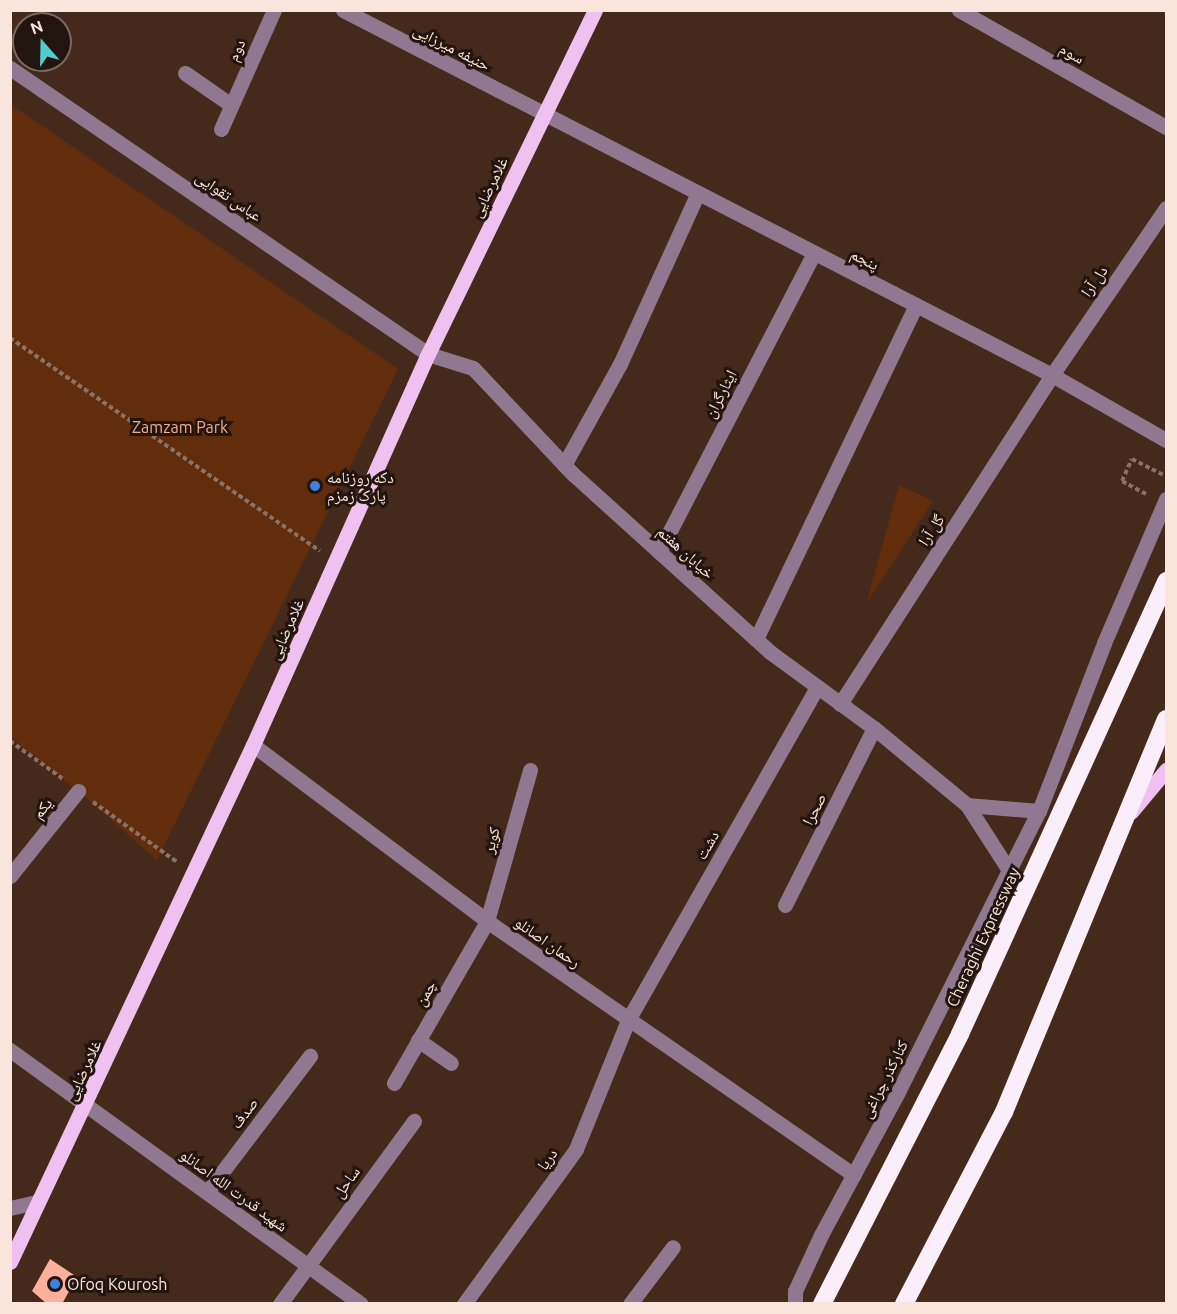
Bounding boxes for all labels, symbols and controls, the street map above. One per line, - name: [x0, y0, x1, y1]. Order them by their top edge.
- north arrow: [12, 12, 72, 72]
- text: N: [28, 16, 45, 37]
- street label: حنیفه میرزایی: [410, 19, 494, 75]
- street label: دوم: [223, 36, 249, 64]
- street label: سوم: [1056, 38, 1088, 68]
- street label: غلامرضایی: [466, 154, 512, 220]
- street label: عباس تقوایی: [192, 167, 266, 225]
- street label: پنجم: [848, 244, 882, 274]
- street label: دل آرا: [1077, 262, 1111, 300]
- street label: ایثارگران: [700, 367, 740, 421]
- park label: Zamzam Park: [132, 417, 228, 437]
- place label: دکه روزنامه پارک زمزم: [327, 467, 394, 505]
- marker: دکه روزنامه پارک زمزم: [308, 479, 322, 493]
- street label: گل آرا: [914, 511, 948, 549]
- street label: خیابان هفتم: [654, 521, 718, 583]
- street label: غلامرضایی: [264, 596, 308, 662]
- street label: صحرا: [798, 790, 830, 828]
- street label: یکم: [28, 794, 56, 822]
- street label: کویر: [478, 825, 504, 855]
- street label: دشت: [691, 827, 723, 863]
- street label: Cheraghi Expressway: [942, 864, 1024, 1010]
- street label: رحمان اصانلو: [511, 912, 585, 972]
- street label: چمن: [410, 977, 440, 1009]
- street label: غلامرضایی: [61, 1037, 105, 1103]
- street label: کنارکذر چراغی: [856, 1037, 912, 1121]
- street label: صدف: [226, 1094, 262, 1132]
- street label: دریا: [533, 1144, 561, 1174]
- street label: شهید قدرت الله اصانلو: [176, 1145, 292, 1235]
- street label: ساحل: [328, 1163, 364, 1201]
- place label: Ofoq Kourosh: [67, 1274, 167, 1294]
- marker: Ofoq Kourosh: [48, 1277, 62, 1291]

